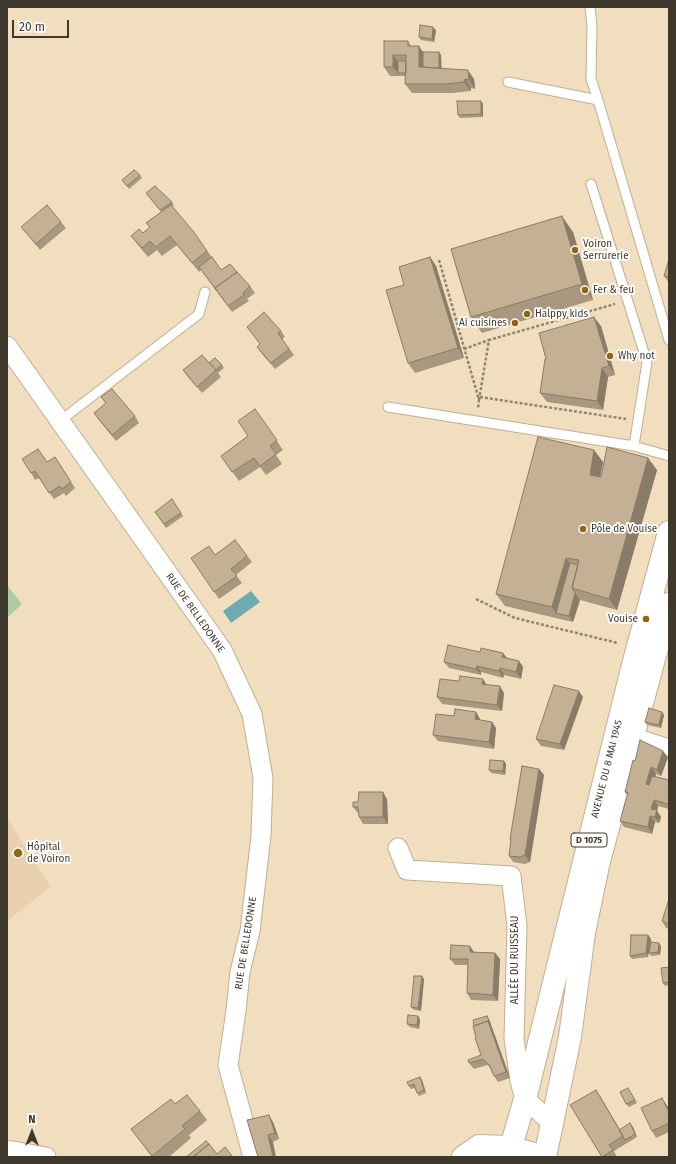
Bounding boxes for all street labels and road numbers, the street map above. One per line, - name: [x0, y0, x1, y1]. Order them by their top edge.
- street label: RUE DE BELLEDONNE: [163, 571, 227, 655]
- street label: AVENUE DU 8 MAI 1945: [589, 719, 625, 819]
- road number: D 1075: [571, 833, 607, 847]
- street label: RUE DE BELLEDONNE: [233, 896, 259, 990]
- street label: ALLÉE DU RUISSEAU: [509, 916, 521, 1004]

